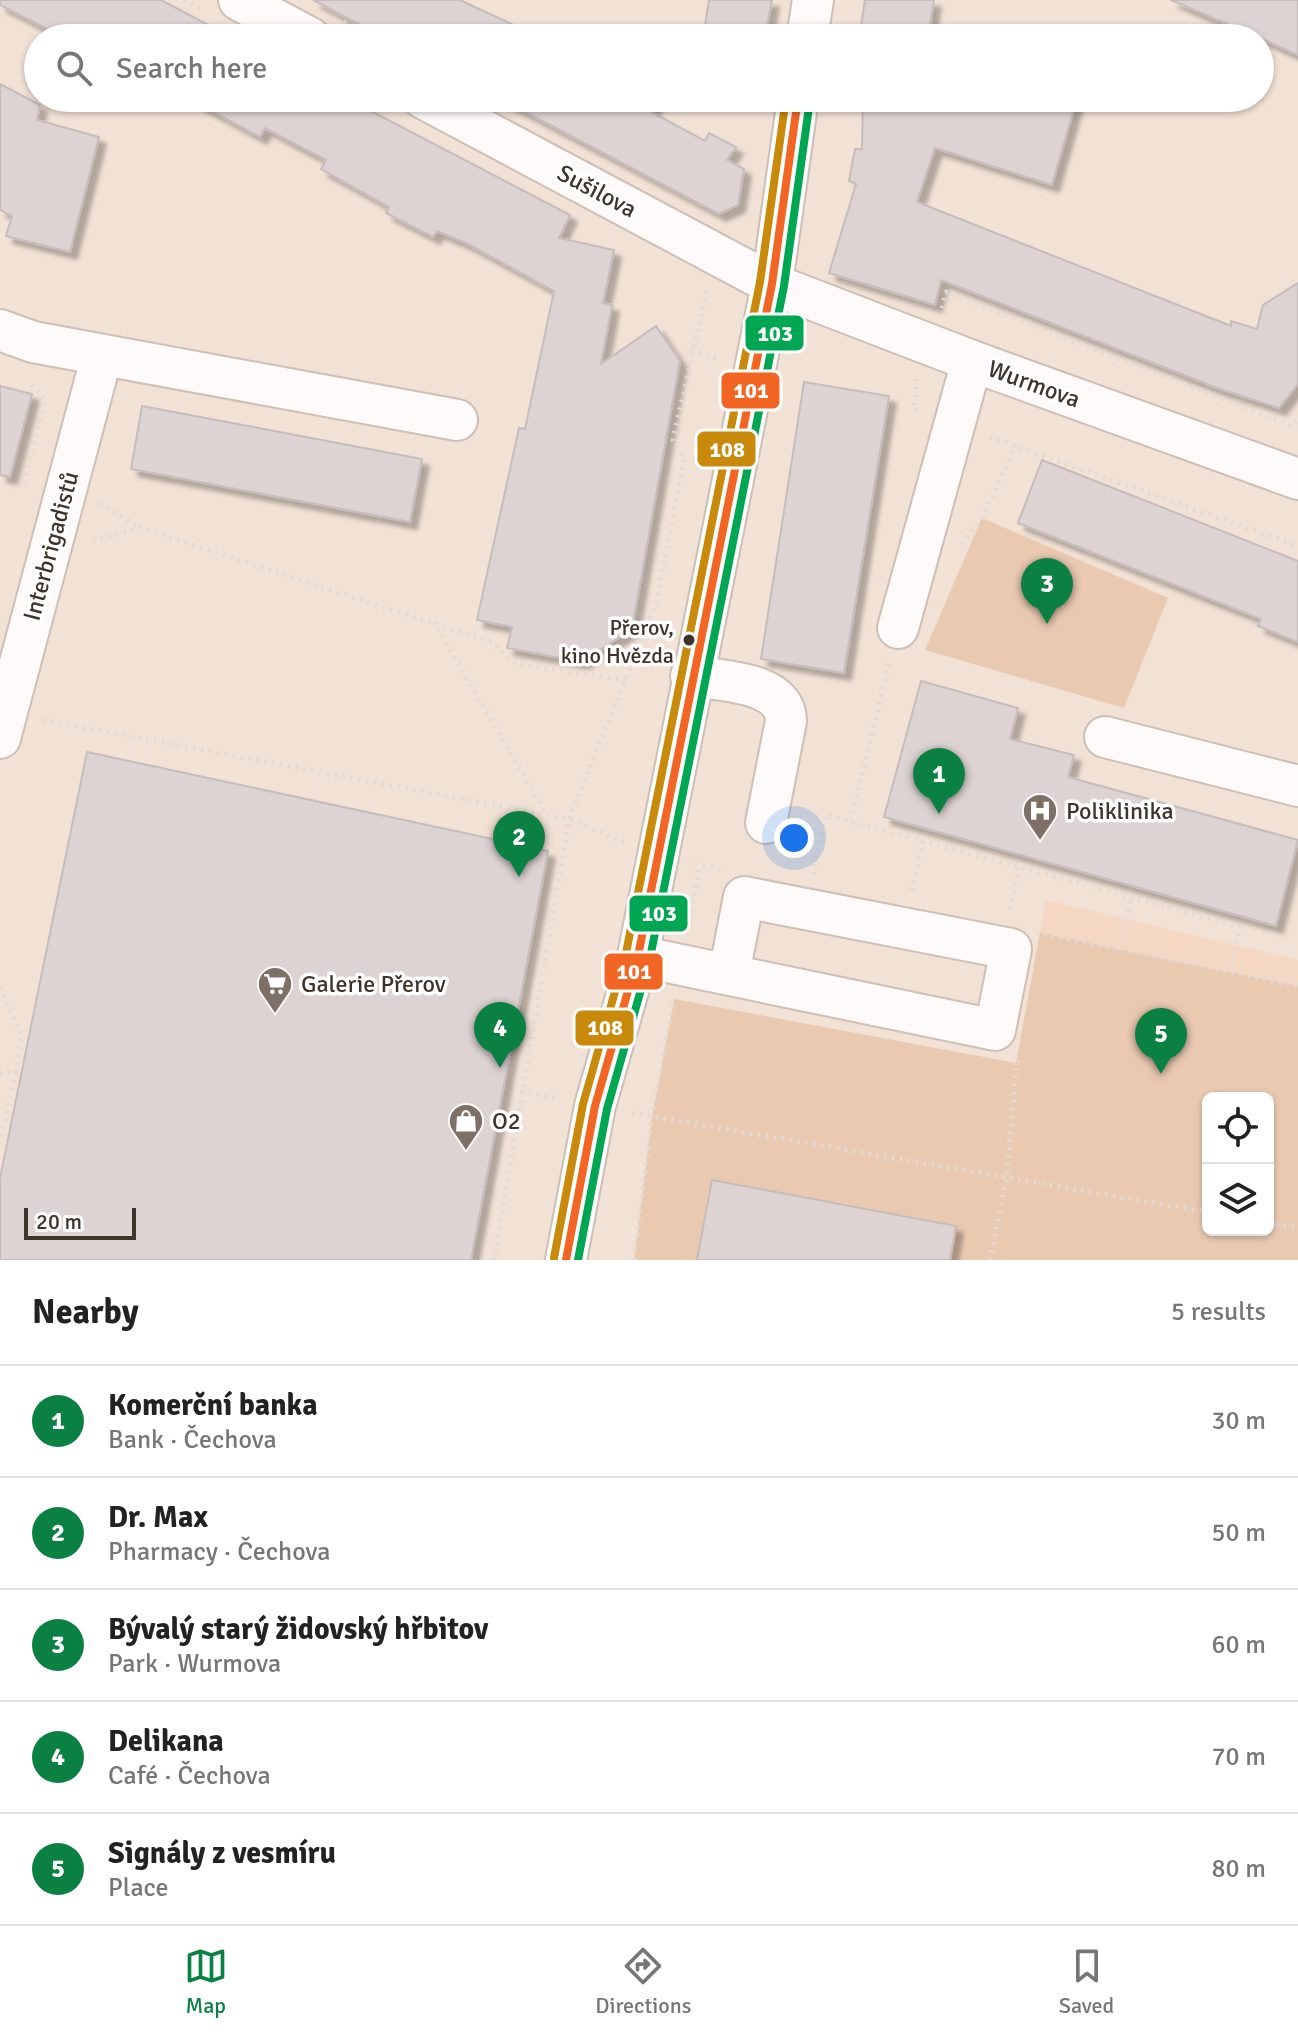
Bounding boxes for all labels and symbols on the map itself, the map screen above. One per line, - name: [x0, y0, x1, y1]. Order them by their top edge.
- street label: Sušilova: [552, 158, 642, 224]
- line badge: 103: [744, 314, 805, 352]
- text: 103: [757, 320, 793, 347]
- street label: Wurmova: [984, 353, 1084, 415]
- line badge: 101: [720, 371, 781, 410]
- text: 101: [733, 377, 769, 404]
- line badge: 108: [696, 430, 757, 468]
- text: 108: [709, 436, 745, 463]
- street label: Interbrigadistů: [17, 468, 85, 624]
- pin: 3: [1021, 558, 1073, 624]
- place label: Přerov, kino Hvězda: [561, 614, 674, 669]
- marker: Přerov, kino Hvězda: [681, 632, 697, 648]
- pin: 1: [913, 748, 965, 814]
- hospital icon: Poliklinika: [1021, 792, 1059, 842]
- place label: Poliklinika: [1066, 796, 1174, 826]
- pin: 2: [493, 811, 545, 877]
- your location: [774, 818, 814, 858]
- line badge: 103: [628, 894, 689, 933]
- text: 103: [641, 900, 677, 927]
- line badge: 101: [603, 952, 664, 991]
- text: 101: [616, 958, 652, 985]
- supermarket icon: Galerie Přerov: [256, 965, 294, 1015]
- place label: Galerie Přerov: [301, 969, 446, 999]
- pin: 4: [474, 1002, 526, 1068]
- pin: 5: [1135, 1008, 1187, 1074]
- line badge: 108: [574, 1009, 635, 1047]
- text: 108: [587, 1014, 623, 1041]
- shop icon: O2: [447, 1102, 485, 1152]
- place label: O2: [492, 1106, 521, 1136]
- scale bar: [24, 1204, 136, 1240]

